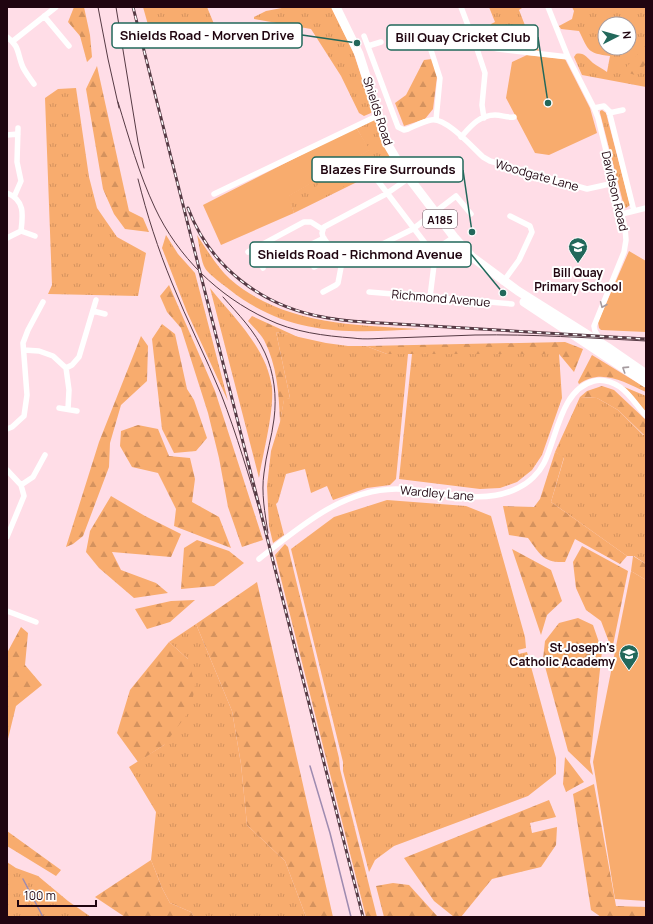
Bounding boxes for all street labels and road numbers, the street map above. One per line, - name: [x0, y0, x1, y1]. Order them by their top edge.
- street label: Shields Road: [359, 74, 397, 148]
- street label: Davidson Road: [598, 149, 632, 233]
- street label: Woodgate Lane: [493, 155, 581, 195]
- road number: A185: [423, 210, 457, 228]
- street label: Richmond Avenue: [391, 285, 491, 311]
- street label: Wardley Lane: [399, 481, 475, 505]

